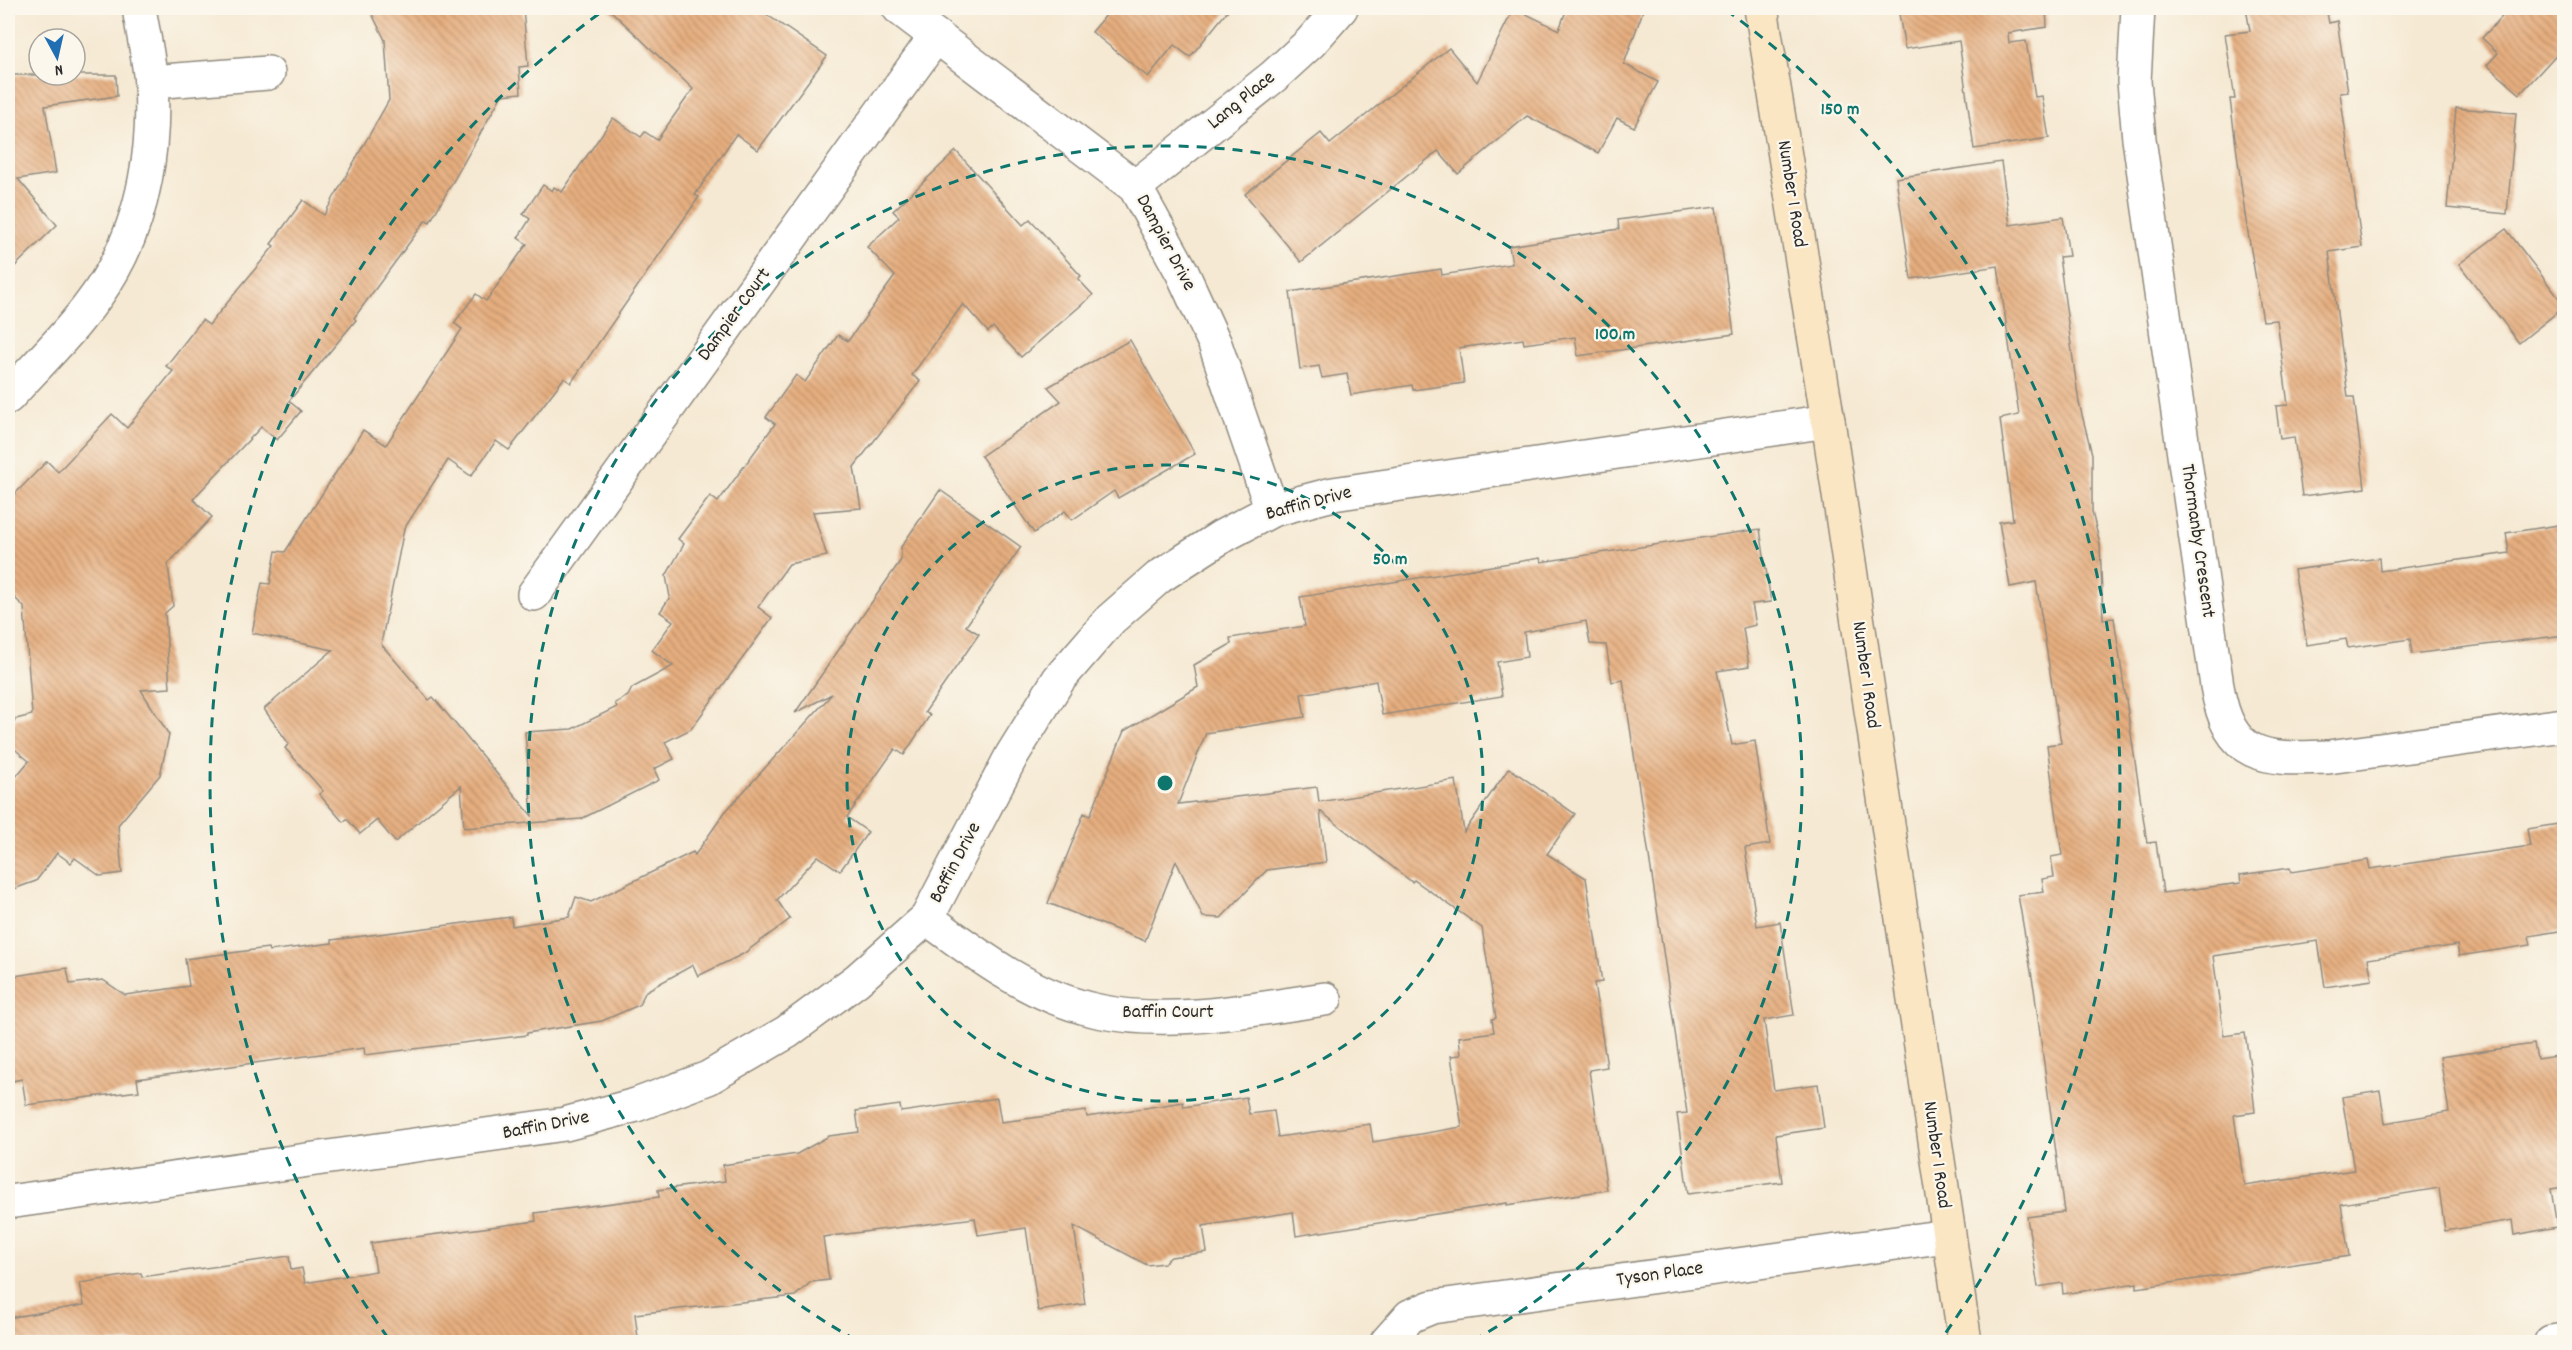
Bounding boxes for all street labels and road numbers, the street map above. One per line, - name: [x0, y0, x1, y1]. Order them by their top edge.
- street label: Lang Place: [1202, 65, 1282, 137]
- street label: Number 1 Road: [1769, 138, 1813, 250]
- street label: Dampier Drive: [1128, 190, 1202, 296]
- street label: Dampier Court: [692, 263, 778, 367]
- street label: Thormanby Crescent: [2172, 462, 2222, 620]
- street label: Baffin Drive: [1263, 479, 1355, 529]
- street label: Number 1 Road: [1844, 620, 1886, 730]
- street label: Baffin Drive: [923, 817, 989, 908]
- street label: Baffin Court: [1122, 999, 1214, 1027]
- street label: Number 1 Road: [1915, 1100, 1957, 1210]
- street label: Baffin Drive: [500, 1104, 592, 1148]
- street label: Tyson Place: [1615, 1255, 1705, 1295]

